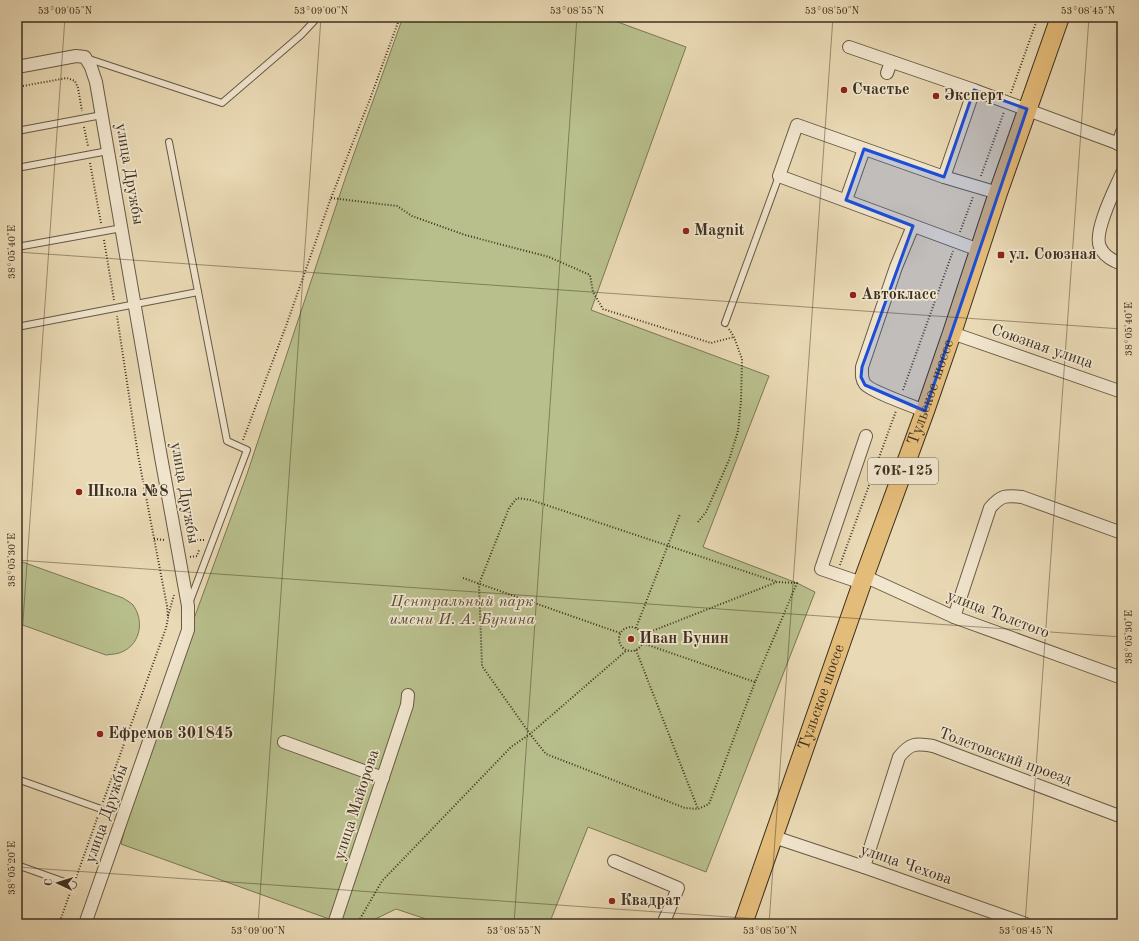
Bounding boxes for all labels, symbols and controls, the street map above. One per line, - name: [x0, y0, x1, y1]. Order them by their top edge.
- text: 53°09'05"N: [38, 6, 93, 16]
- text: 53°09'00"N: [294, 6, 349, 16]
- text: 53°08'55"N: [550, 6, 605, 16]
- text: 53°08'50"N: [805, 6, 860, 16]
- text: 53°08'45"N: [1061, 6, 1116, 16]
- place label: Счастье: [852, 82, 910, 98]
- marker: Счастье: [839, 85, 849, 95]
- place label: Эксперт: [944, 88, 1004, 104]
- marker: Эксперт: [931, 91, 941, 101]
- street label: улица Дружбы: [112, 122, 146, 226]
- place label: Magnit: [694, 223, 745, 239]
- text: 38°05'40"E: [7, 225, 17, 279]
- marker: Magnit: [681, 226, 691, 236]
- place label: ул. Союзная: [1009, 247, 1096, 263]
- marker: ул. Союзная: [996, 250, 1006, 260]
- place label: Автокласс: [861, 287, 937, 303]
- marker: Автокласс: [848, 290, 858, 300]
- text: 38°05'40"E: [1124, 302, 1134, 356]
- street label: Союзная улица: [989, 322, 1095, 372]
- street label: Тульское шоссе: [905, 337, 957, 447]
- street label: улица Дружбы: [167, 441, 201, 545]
- road number: 70К-125: [868, 458, 938, 484]
- place label: Школа №8: [87, 484, 168, 500]
- marker: Школа №8: [74, 487, 84, 497]
- text: 38°05'30"E: [7, 533, 17, 587]
- street label: улица Толстого: [945, 588, 1051, 642]
- park label: Центральный парк имени И. А. Бунина: [389, 594, 535, 628]
- text: 38°05'30"E: [1124, 610, 1134, 664]
- place label: Иван Бунин: [639, 631, 729, 647]
- marker: Иван Бунин: [626, 634, 636, 644]
- street label: Тульское шоссе: [796, 642, 848, 752]
- street label: Толстовский проезд: [936, 725, 1074, 789]
- place label: Ефремов 301845: [108, 726, 233, 742]
- marker: Ефремов 301845: [95, 729, 105, 739]
- street label: улица Майорова: [332, 748, 382, 862]
- street label: улица Дружбы: [83, 763, 131, 865]
- text: 38°05'20"E: [7, 841, 17, 895]
- street label: улица Чехова: [858, 842, 954, 888]
- north arrow: [38, 863, 78, 903]
- text: С: [44, 878, 55, 886]
- place label: Квадрат: [620, 893, 681, 909]
- marker: Квадрат: [607, 896, 617, 906]
- text: 53°09'00"N: [231, 926, 286, 936]
- text: 53°08'55"N: [487, 926, 542, 936]
- text: 53°08'50"N: [743, 926, 798, 936]
- text: 53°08'45"N: [999, 926, 1054, 936]

